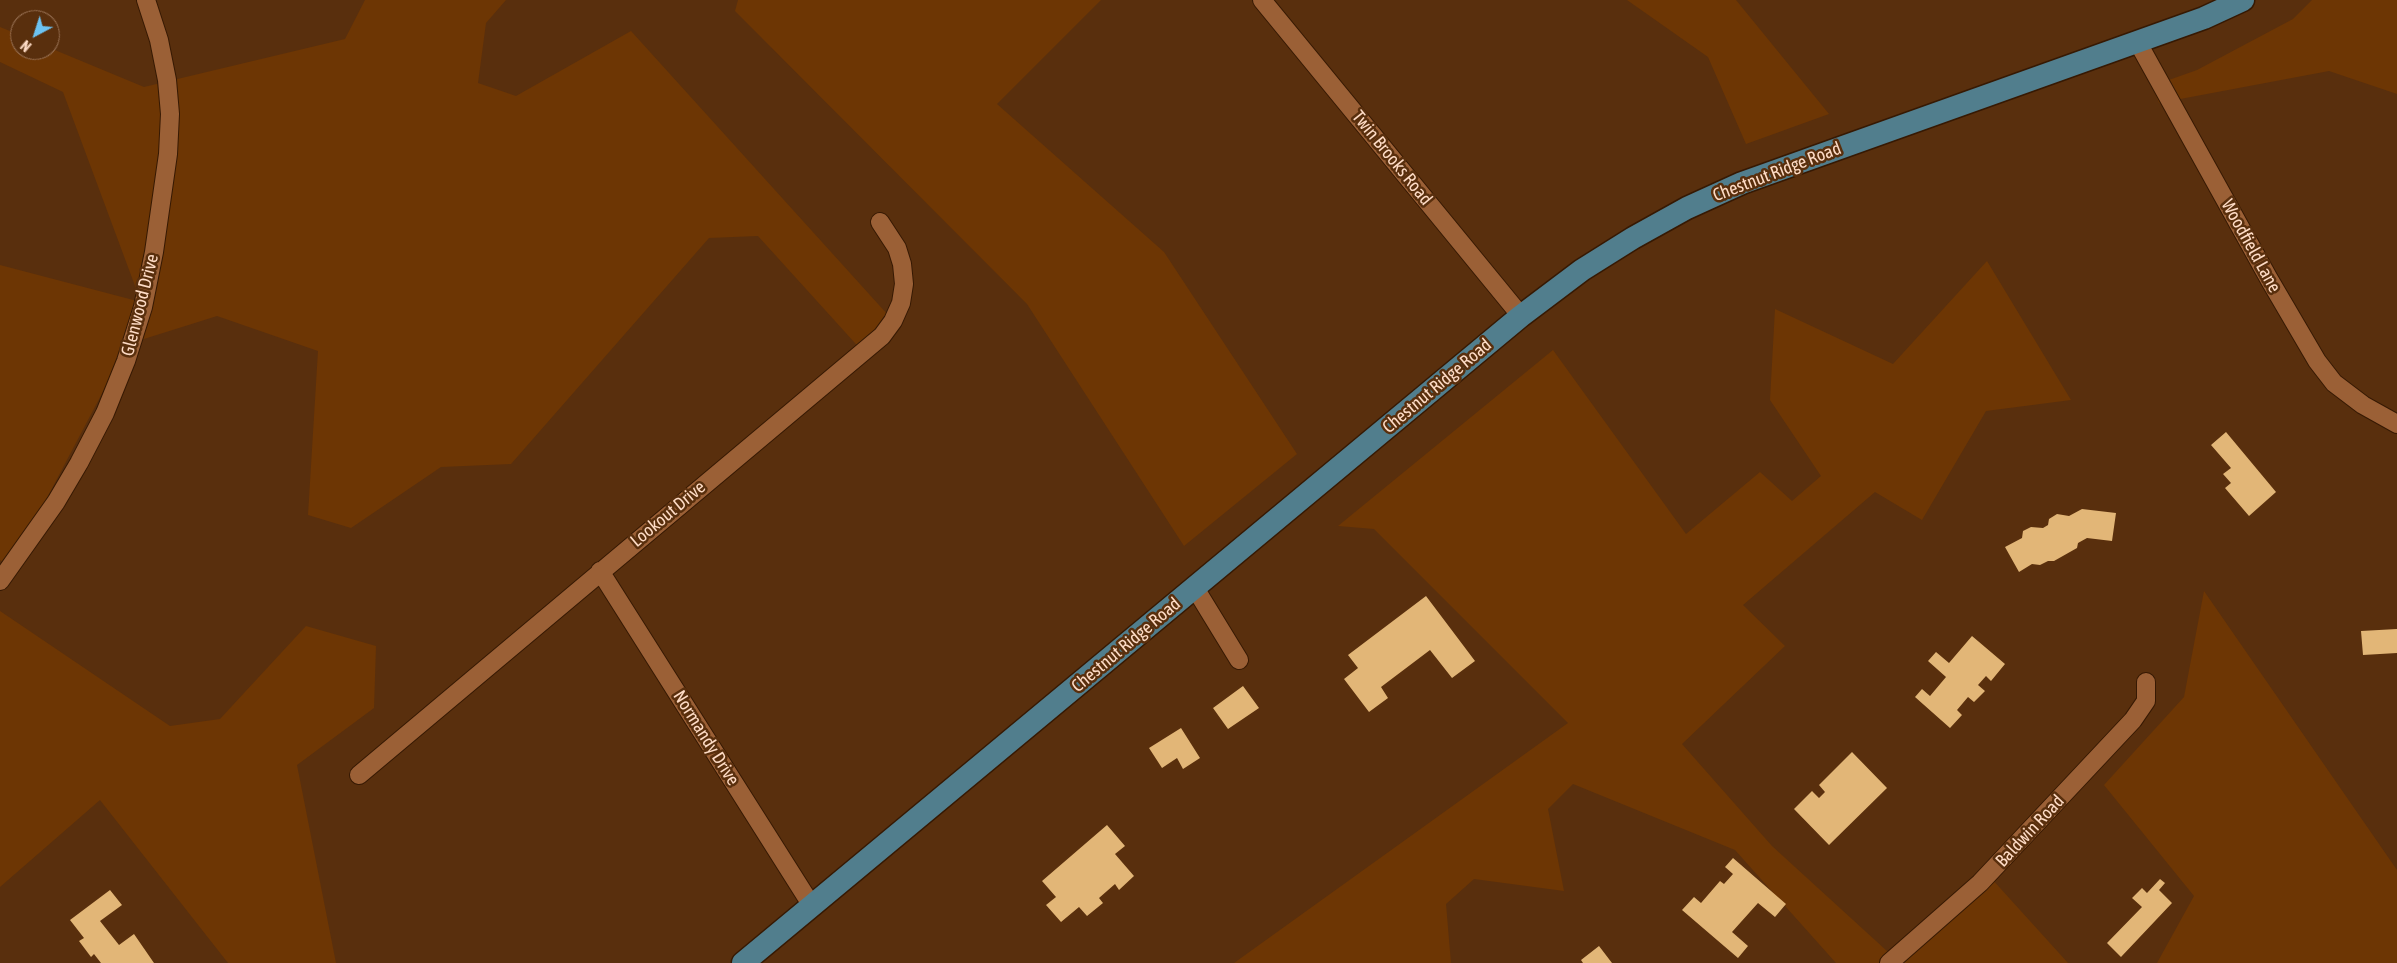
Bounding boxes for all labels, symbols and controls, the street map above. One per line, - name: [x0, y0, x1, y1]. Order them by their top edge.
- north arrow: [10, 10, 60, 60]
- text: N: [18, 37, 34, 55]
- street label: Twin Brooks Road: [1347, 106, 1437, 210]
- street label: Chestnut Ridge Road: [1710, 138, 1844, 206]
- street label: Woodfield Lane: [2217, 196, 2285, 296]
- street label: Glenwood Drive: [117, 252, 163, 358]
- street label: Chestnut Ridge Road: [1378, 334, 1496, 438]
- street label: Lookout Drive: [626, 476, 710, 552]
- street label: Chestnut Ridge Road: [1067, 593, 1185, 697]
- street label: Normandy Drive: [668, 687, 744, 789]
- street label: Baldwin Road: [1991, 791, 2069, 871]

